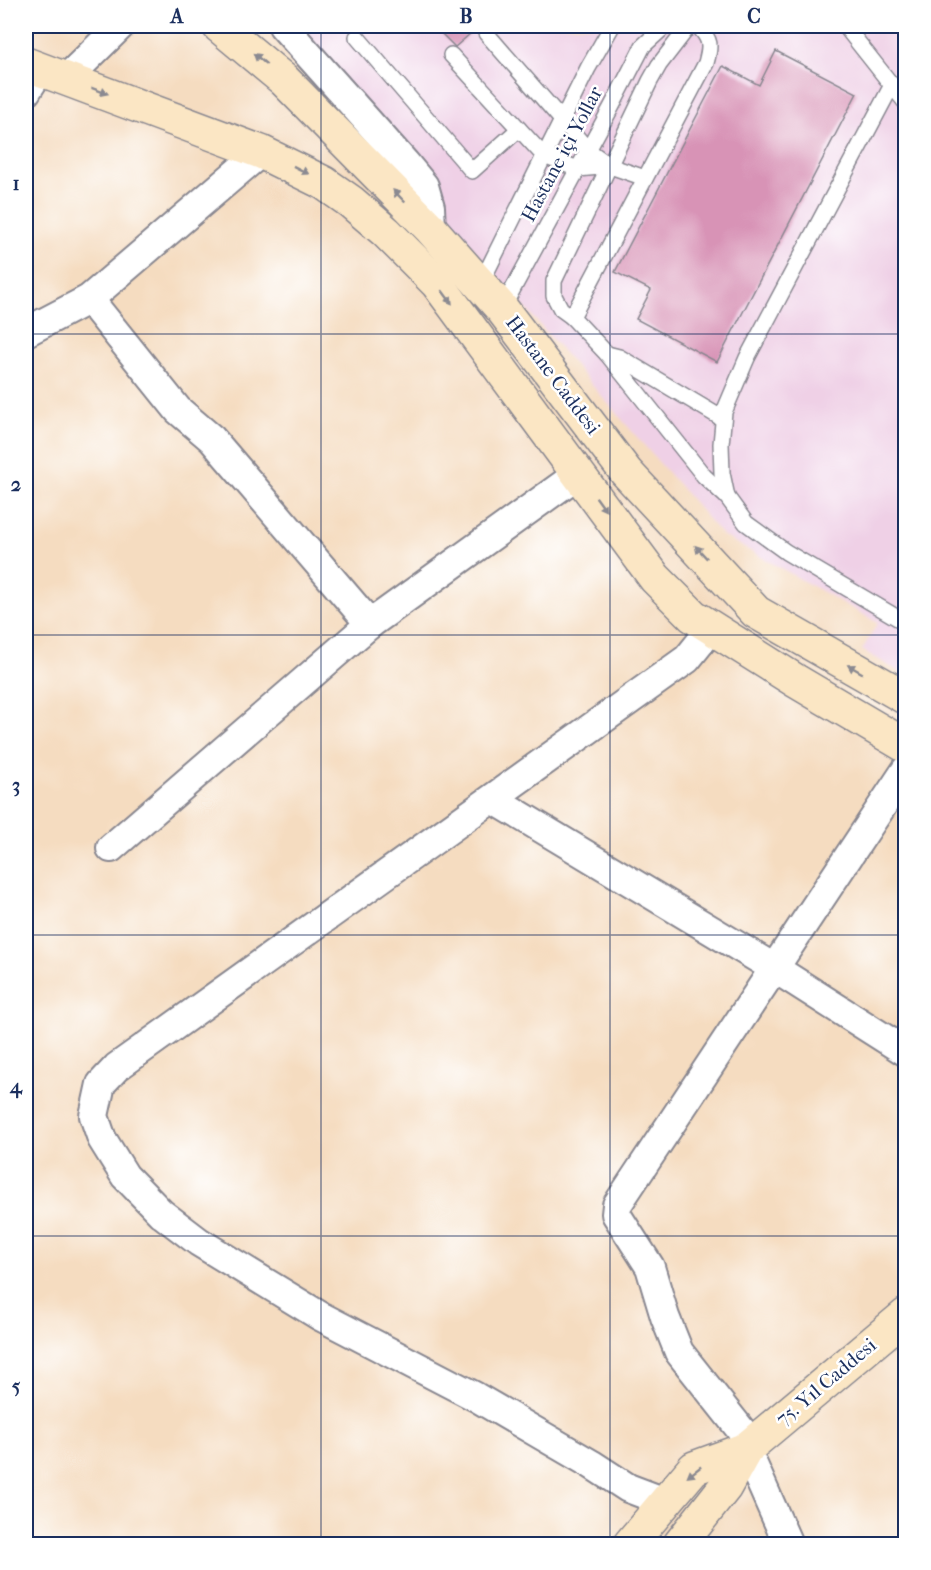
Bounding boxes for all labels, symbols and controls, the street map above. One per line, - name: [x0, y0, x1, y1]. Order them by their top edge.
- text: A: [169, 5, 185, 28]
- text: B: [459, 5, 473, 28]
- text: C: [747, 5, 761, 28]
- one-way arrow: [252, 53, 268, 66]
- street label: Hastane içi Yollar: [517, 82, 608, 226]
- one-way arrow: [91, 87, 109, 97]
- one-way arrow: [292, 165, 310, 175]
- text: 1: [12, 172, 20, 195]
- one-way arrow: [392, 188, 406, 203]
- one-way arrow: [441, 290, 453, 305]
- street label: Hastane Caddesi: [501, 311, 605, 439]
- text: 2: [11, 473, 21, 496]
- one-way arrow: [595, 496, 607, 512]
- one-way arrow: [694, 545, 708, 560]
- one-way arrow: [846, 664, 863, 674]
- text: 3: [12, 774, 20, 797]
- text: 4: [9, 1075, 23, 1099]
- street label: 75. Yıl Caddesi: [771, 1333, 881, 1430]
- text: 5: [12, 1375, 21, 1398]
- one-way arrow: [686, 1465, 701, 1478]

